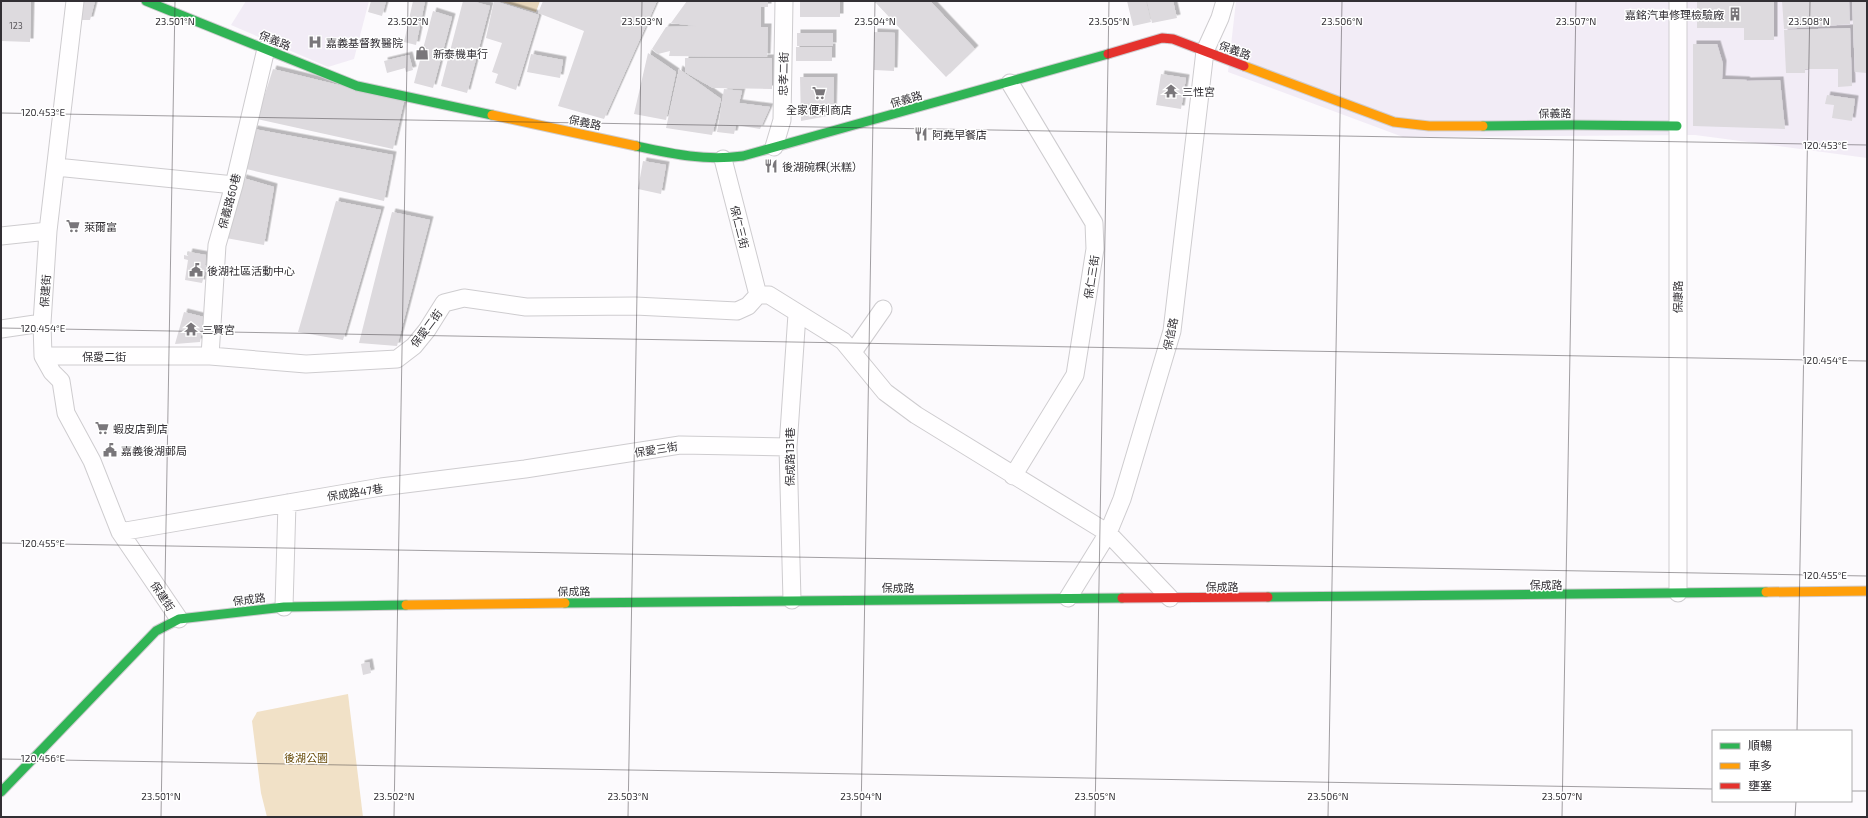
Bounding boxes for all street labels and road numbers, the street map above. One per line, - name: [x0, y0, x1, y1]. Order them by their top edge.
- street label: 保義路: [257, 28, 293, 52]
- street label: 保義路: [1217, 38, 1253, 62]
- street label: 忠孝二街: [776, 52, 790, 96]
- street label: 保義路: [888, 88, 924, 110]
- street label: 保義路: [1538, 106, 1572, 120]
- street label: 保義路: [568, 112, 602, 132]
- street label: 保義路60巷: [215, 172, 243, 230]
- street label: 保仁三街: [728, 204, 752, 250]
- street label: 保仁三街: [1081, 254, 1101, 300]
- street label: 保建街: [37, 274, 53, 308]
- street label: 保康路: [1671, 281, 1684, 314]
- street label: 保愛二街: [408, 307, 444, 349]
- street label: 保信路: [1160, 317, 1180, 351]
- street label: 保愛二街: [82, 350, 126, 363]
- street label: 保成路131巷: [783, 428, 796, 486]
- street label: 保愛三街: [633, 439, 679, 459]
- street label: 保成路47巷: [326, 481, 384, 503]
- street label: 保成路: [1530, 578, 1563, 591]
- street label: 保建街: [148, 579, 178, 613]
- street label: 保成路: [1206, 580, 1239, 593]
- street label: 保成路: [882, 581, 915, 594]
- street label: 保成路: [557, 584, 591, 598]
- street label: 保成路: [232, 591, 266, 607]

